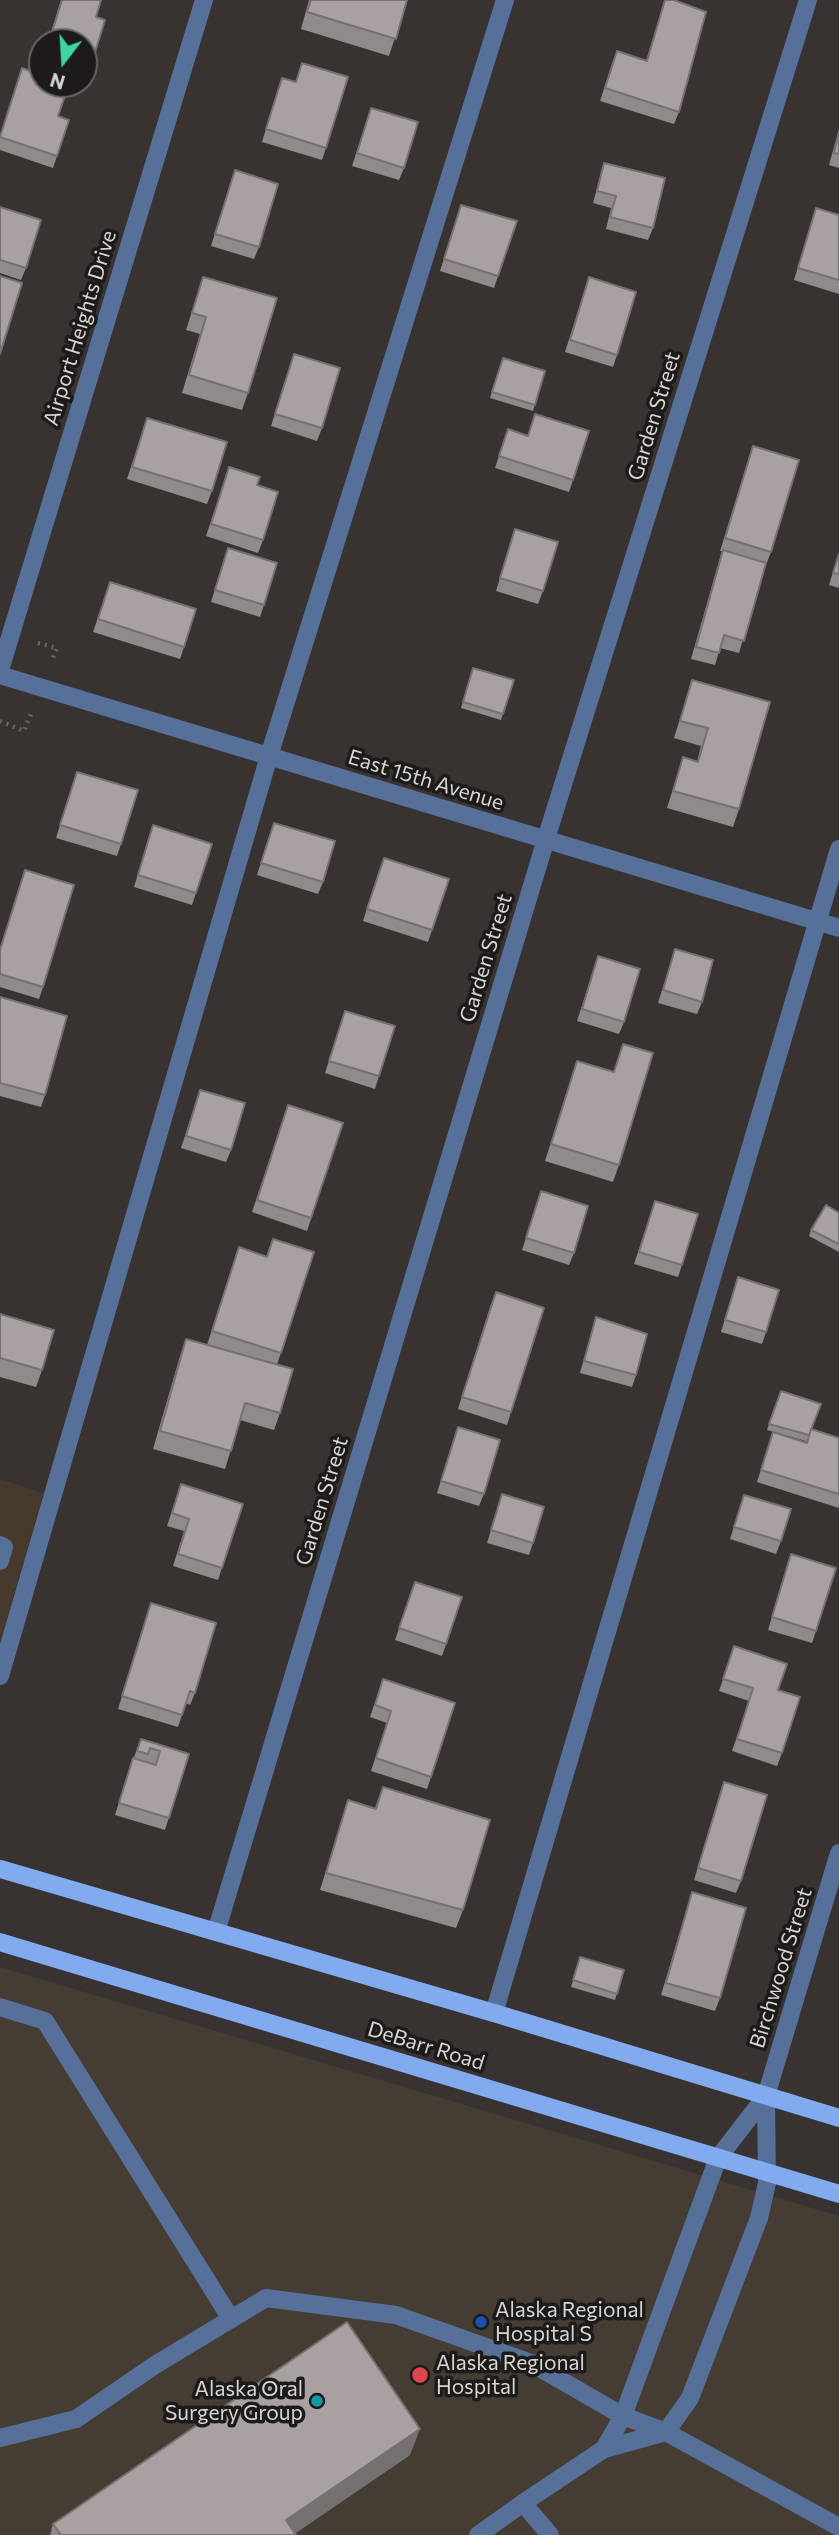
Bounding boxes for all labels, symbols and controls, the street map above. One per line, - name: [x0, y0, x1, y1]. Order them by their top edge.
- north arrow: [28, 28, 98, 98]
- text: N: [47, 69, 67, 95]
- street label: Airport Heights Drive: [38, 227, 122, 429]
- street label: Garden Street: [623, 349, 685, 483]
- street label: East 15th Avenue: [345, 744, 507, 816]
- street label: Garden Street: [455, 891, 517, 1025]
- street label: Garden Street: [291, 1434, 353, 1568]
- street label: Birchwood Street: [745, 1885, 817, 2051]
- street label: DeBarr Road: [364, 2016, 488, 2076]
- place label: Alaska Regional Hospital S: [495, 2297, 644, 2347]
- marker: Alaska Regional Hospital S: [473, 2314, 489, 2330]
- place label: Alaska Regional Hospital: [436, 2350, 585, 2400]
- marker: Alaska Regional Hospital: [410, 2365, 430, 2385]
- place label: Alaska Oral Surgery Group: [165, 2376, 303, 2426]
- marker: Alaska Oral Surgery Group: [309, 2393, 325, 2409]

